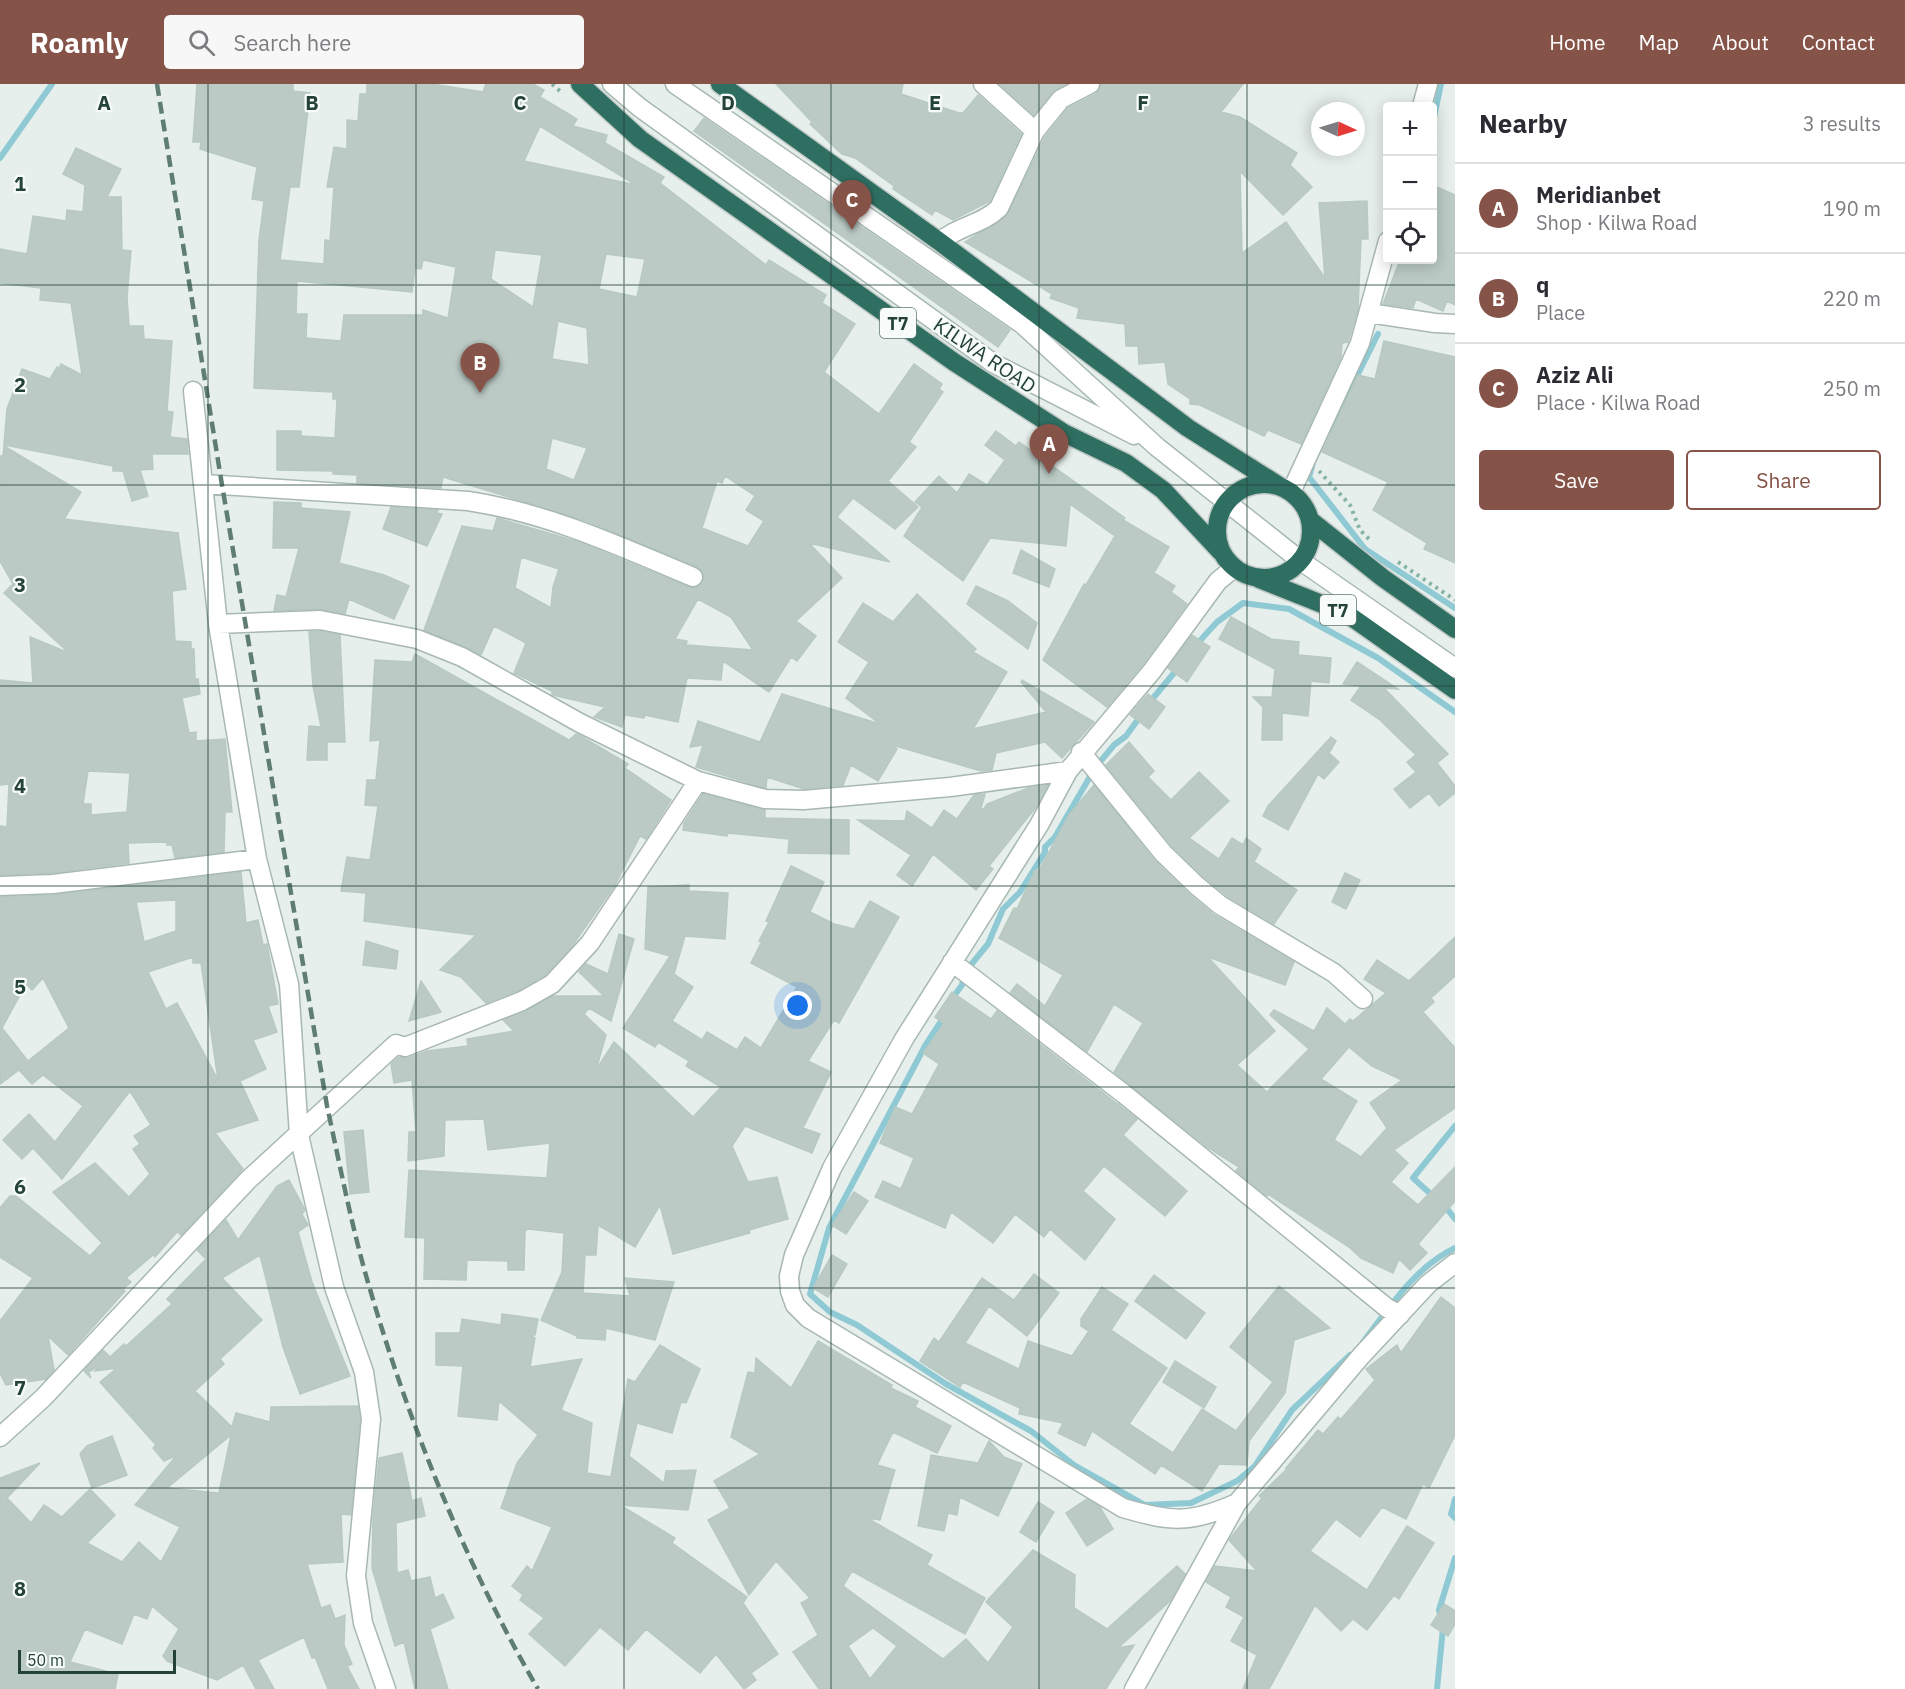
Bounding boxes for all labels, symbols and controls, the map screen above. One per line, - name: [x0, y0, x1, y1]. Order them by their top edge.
- search box: [164, 15, 584, 69]
- text: Roamly: [30, 24, 128, 61]
- icon: search: [185, 26, 218, 59]
- text: Search here: [233, 28, 351, 57]
- text: Home: [1549, 28, 1606, 56]
- text: Map: [1639, 28, 1679, 56]
- text: About: [1712, 28, 1769, 56]
- text: Contact: [1802, 28, 1875, 56]
- text: A: [97, 89, 111, 116]
- text: B: [305, 89, 319, 116]
- text: C: [513, 89, 527, 116]
- text: D: [721, 89, 735, 116]
- text: E: [929, 89, 941, 116]
- text: F: [1137, 89, 1149, 116]
- north arrow: [1311, 102, 1365, 156]
- map controls: [1383, 102, 1437, 264]
- button: +: [1383, 102, 1437, 156]
- text: Nearby: [1479, 106, 1567, 140]
- text: 3 results: [1803, 110, 1881, 137]
- button: −: [1383, 156, 1437, 210]
- text: 1: [14, 170, 26, 197]
- pin: C: [832, 180, 872, 230]
- text: Meridianbet: [1536, 180, 1661, 209]
- text: A: [1492, 195, 1505, 222]
- text: 190 m: [1823, 195, 1881, 222]
- text: Shop · Kilwa Road: [1536, 209, 1697, 236]
- button: locate: [1383, 210, 1437, 264]
- text: q: [1536, 270, 1549, 299]
- text: B: [1492, 285, 1505, 312]
- text: 220 m: [1823, 285, 1881, 312]
- text: Place: [1536, 299, 1585, 326]
- road number: T7: [880, 308, 916, 338]
- street label: KILWA ROAD: [928, 311, 1042, 399]
- pin: B: [460, 344, 500, 393]
- text: Aziz Ali: [1536, 360, 1614, 389]
- text: 2: [14, 371, 26, 398]
- text: C: [1492, 375, 1505, 402]
- text: 250 m: [1823, 375, 1881, 402]
- text: Place · Kilwa Road: [1536, 389, 1701, 416]
- pin: A: [1030, 424, 1068, 474]
- button: Save: [1479, 450, 1674, 510]
- button: Share: [1686, 450, 1881, 510]
- text: 3: [14, 571, 26, 598]
- road number: T7: [1320, 595, 1356, 625]
- text: 4: [14, 772, 26, 799]
- text: 5: [14, 973, 26, 1000]
- your location: [783, 991, 812, 1020]
- text: 6: [14, 1173, 26, 1200]
- text: 7: [14, 1374, 26, 1401]
- text: 8: [14, 1575, 26, 1602]
- scale bar: [18, 1647, 176, 1674]
- text: 50 m: [27, 1650, 64, 1670]

